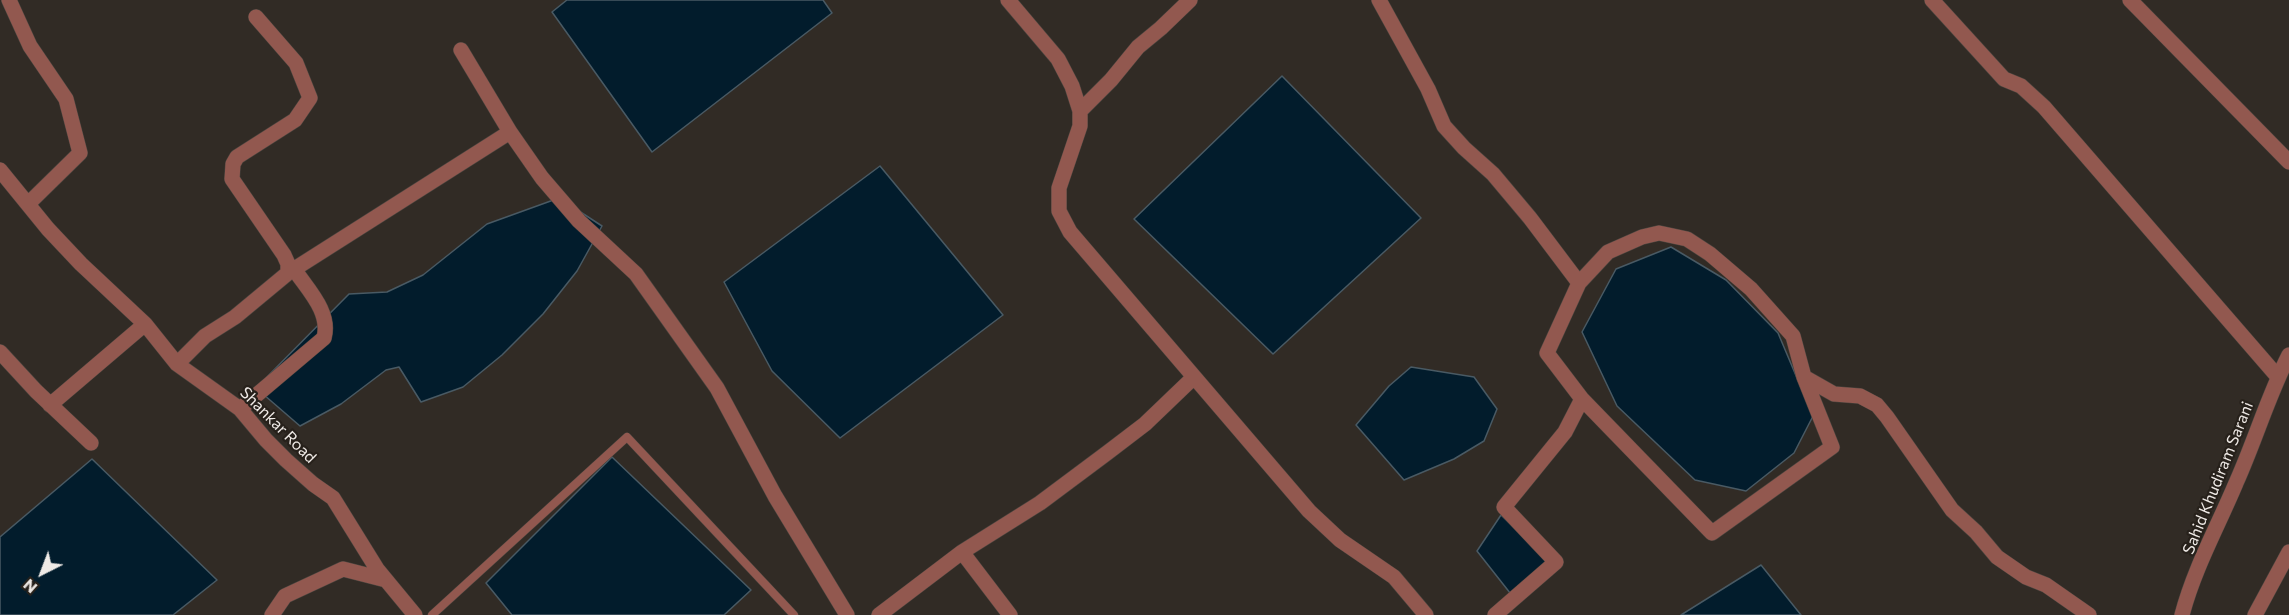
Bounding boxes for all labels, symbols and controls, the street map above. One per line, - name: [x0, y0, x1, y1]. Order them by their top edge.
- street label: Shankar Road: [236, 383, 320, 467]
- street label: Sahid Khudiram Sarani: [2179, 399, 2257, 557]
- north arrow: [12, 543, 72, 603]
- text: N: [19, 576, 40, 598]

